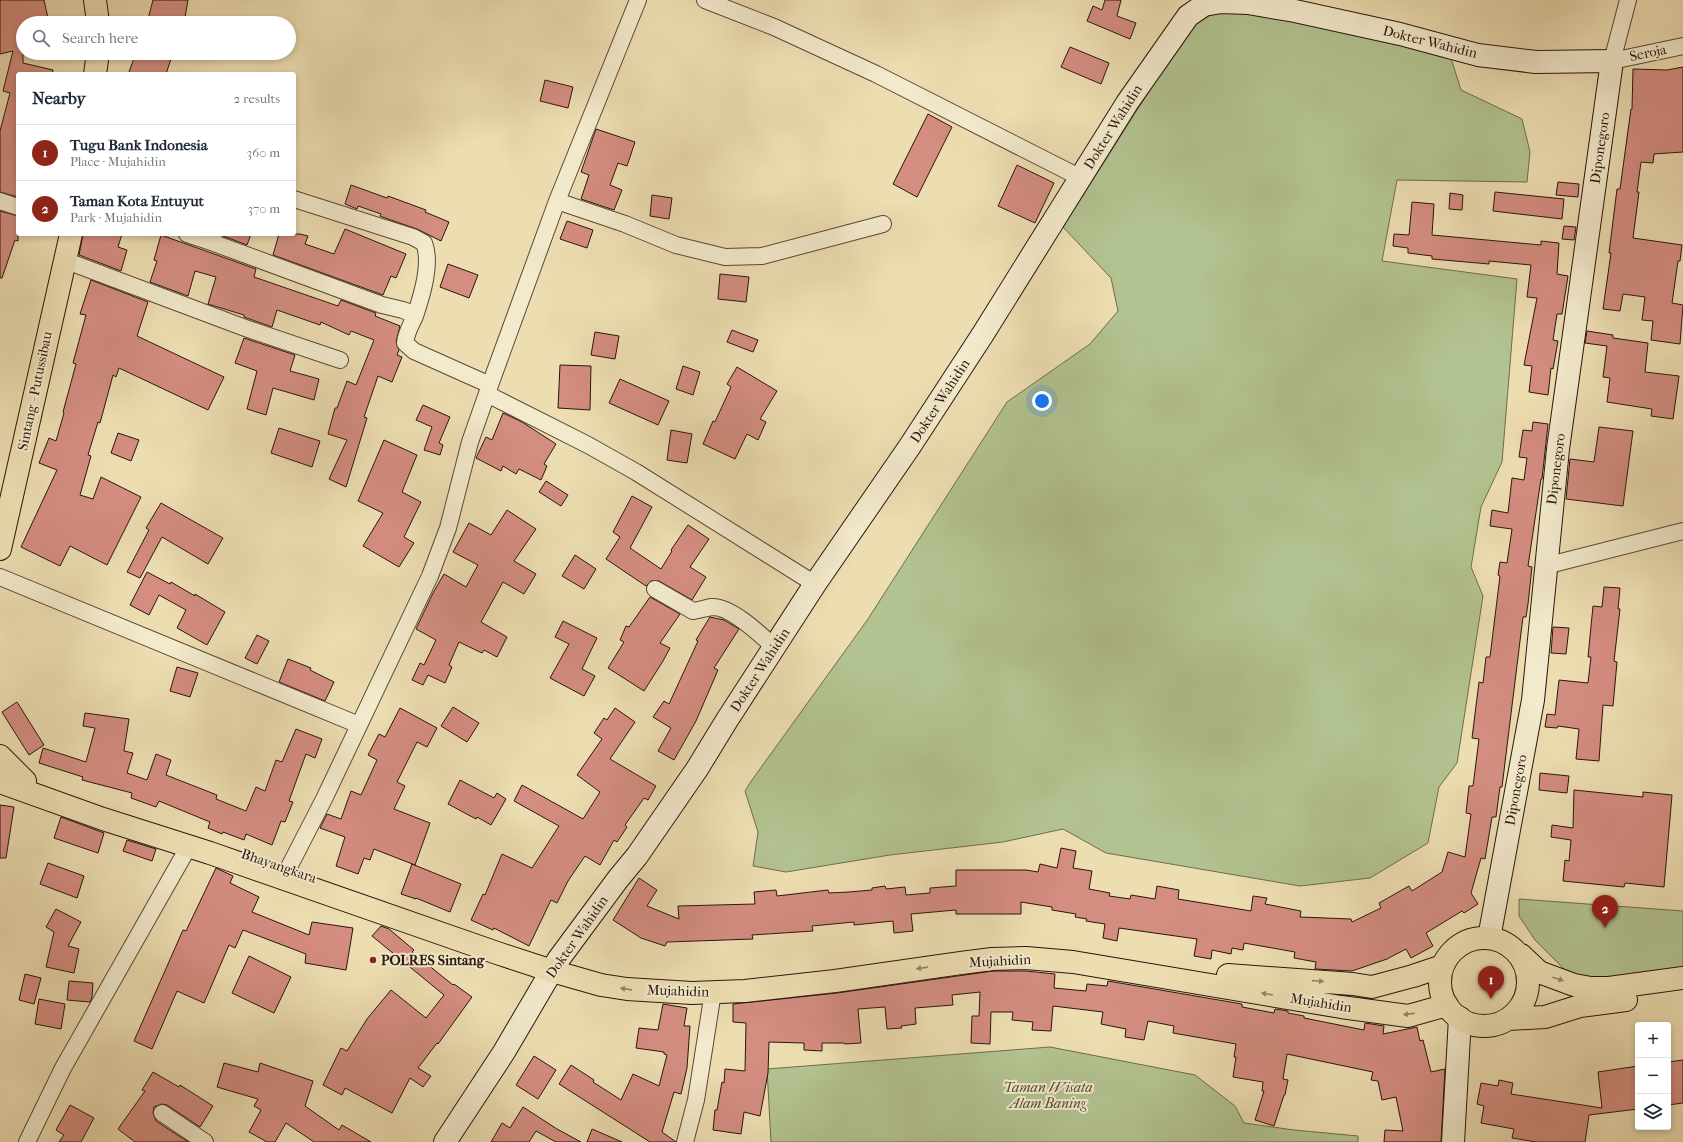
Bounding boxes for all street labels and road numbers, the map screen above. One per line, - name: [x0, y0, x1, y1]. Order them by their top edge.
- street label: Dokter Wahidin: [1381, 22, 1479, 62]
- street label: Seroja: [1628, 41, 1668, 65]
- street label: Dokter Wahidin: [1080, 81, 1146, 173]
- street label: Diponegoro: [1587, 111, 1613, 185]
- street label: Sintang - Putussibau: [14, 330, 56, 452]
- street label: Dokter Wahidin: [907, 356, 973, 446]
- street label: Diponegoro: [1543, 432, 1569, 506]
- street label: Dokter Wahidin: [727, 625, 793, 715]
- street label: Diponegoro: [1501, 753, 1531, 827]
- street label: Bhayangkara: [239, 845, 319, 887]
- street label: Dokter Wahidin: [542, 892, 612, 982]
- street label: Mujahidin: [968, 951, 1032, 971]
- street label: Mujahidin: [647, 981, 709, 1001]
- street label: Mujahidin: [1289, 990, 1353, 1016]

